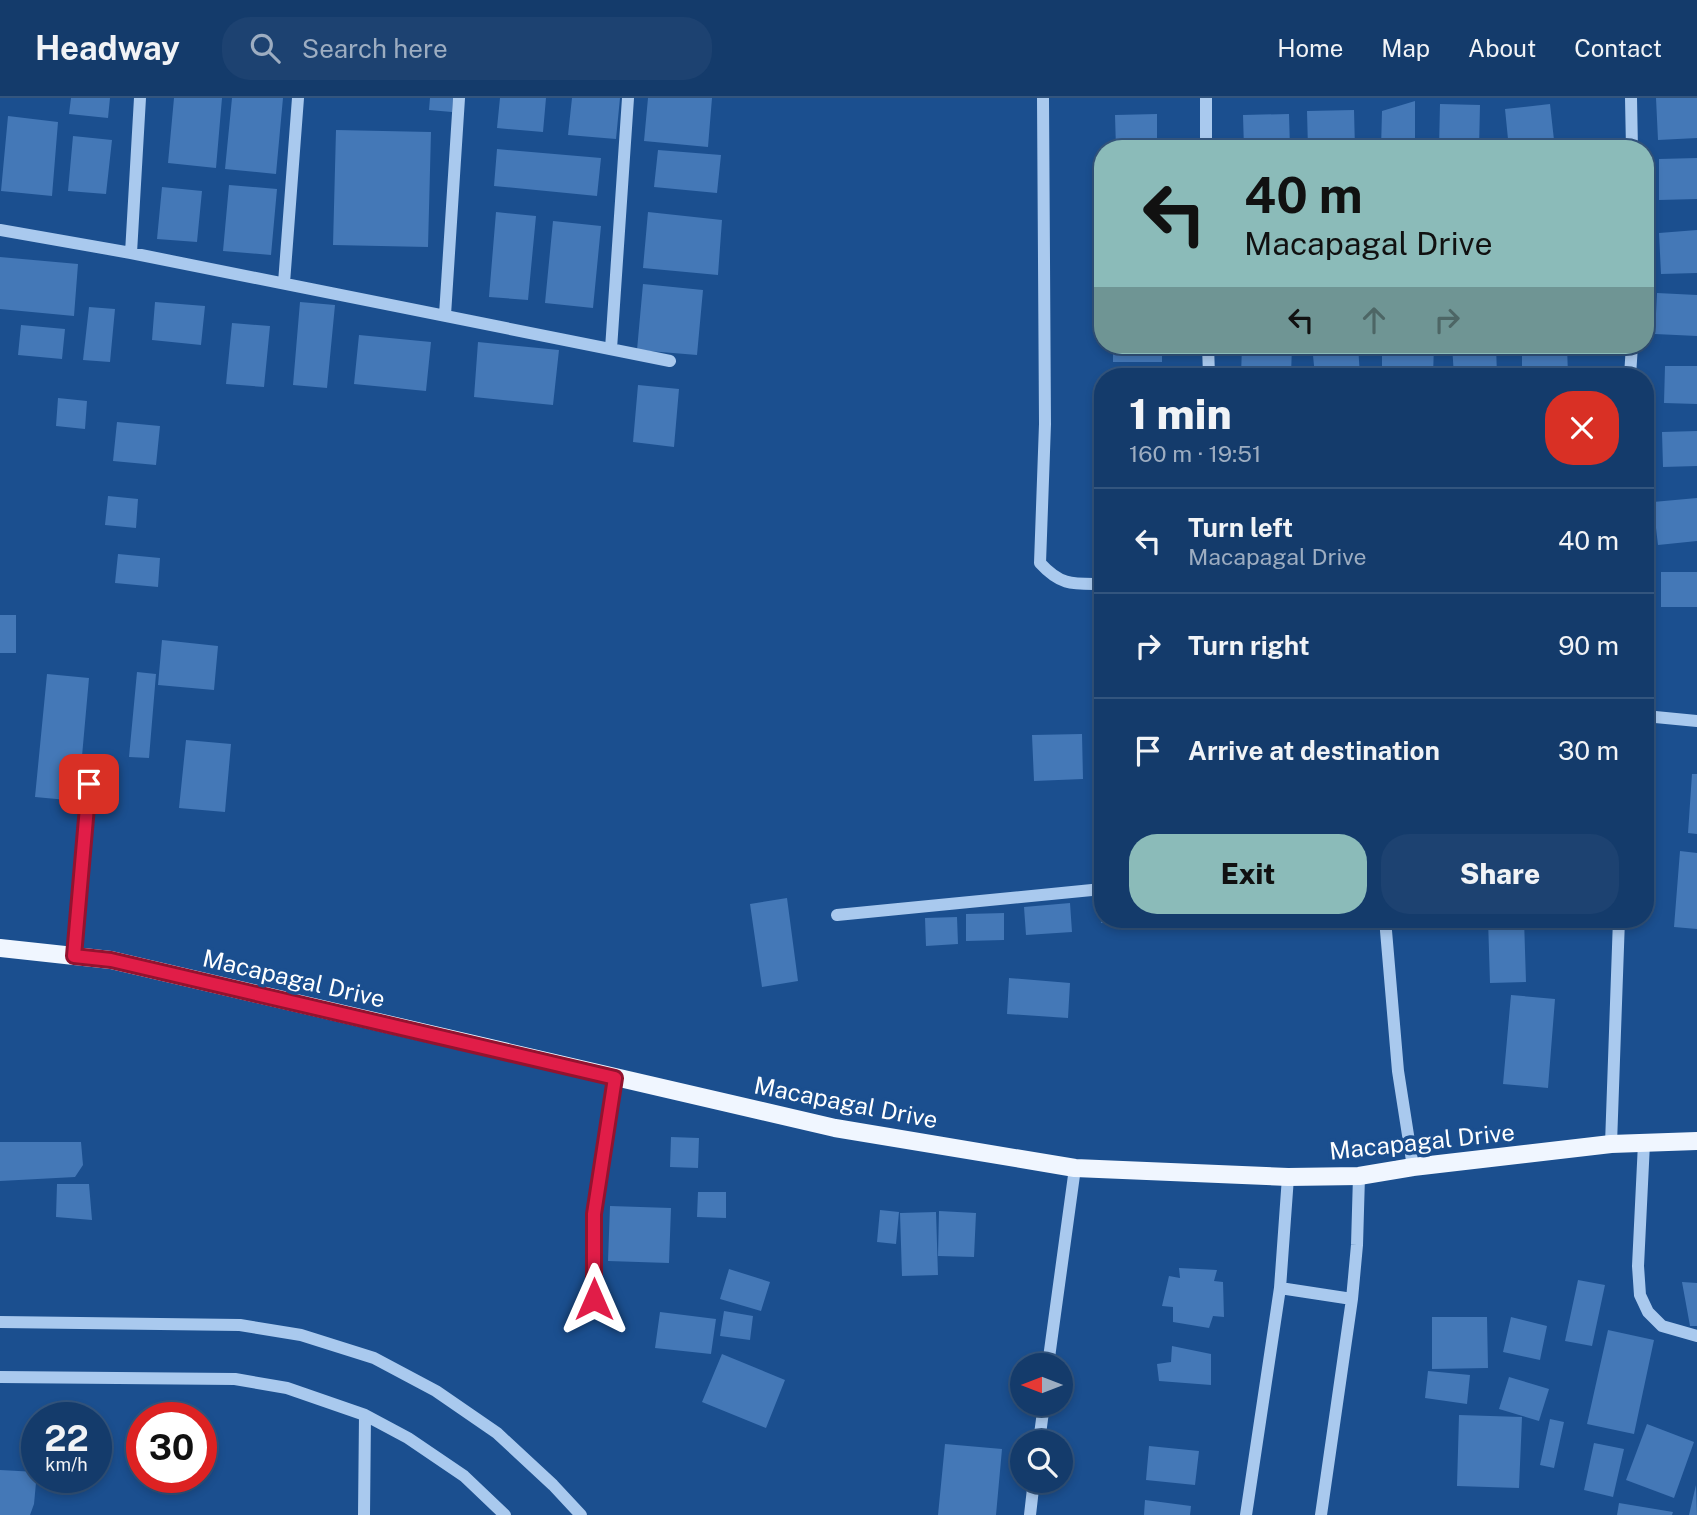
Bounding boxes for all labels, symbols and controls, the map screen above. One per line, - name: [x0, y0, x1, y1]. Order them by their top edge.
- search box: [222, 17, 712, 80]
- text: Headway: [35, 29, 180, 67]
- icon: search: [246, 29, 284, 67]
- text: Search here: [302, 33, 448, 64]
- text: Home: [1277, 34, 1343, 62]
- text: Map: [1381, 34, 1430, 62]
- text: About: [1468, 34, 1536, 62]
- text: Contact: [1574, 34, 1662, 62]
- text: 40 m: [1244, 166, 1363, 224]
- icon: left: [1129, 168, 1220, 259]
- text: Macapagal Drive: [1244, 225, 1493, 262]
- icon: left: [1282, 301, 1320, 339]
- icon: ahead: [1355, 301, 1393, 339]
- icon: right: [1428, 301, 1466, 339]
- text: 1 min: [1129, 389, 1232, 438]
- button: close: [1545, 391, 1619, 465]
- text: 160 m · 19:51: [1129, 440, 1261, 467]
- text: Turn left: [1188, 512, 1293, 543]
- icon: left: [1129, 522, 1167, 560]
- text: 40 m: [1558, 525, 1619, 556]
- text: Macapagal Drive: [1188, 543, 1367, 570]
- icon: right: [1129, 627, 1167, 665]
- text: Turn right: [1188, 630, 1310, 661]
- text: 90 m: [1558, 630, 1619, 661]
- icon: arrive: [1129, 732, 1167, 770]
- text: Arrive at destination: [1188, 735, 1440, 766]
- text: 30 m: [1558, 735, 1619, 766]
- pin: [59, 754, 119, 814]
- icon: arrive: [70, 765, 108, 803]
- button: Exit: [1129, 834, 1367, 914]
- button: Share: [1381, 834, 1619, 914]
- street label: Macapagal Drive: [200, 943, 388, 1013]
- street label: Macapagal Drive: [752, 1070, 940, 1134]
- street label: Macapagal Drive: [1328, 1117, 1516, 1165]
- position arrow: [557, 1262, 631, 1336]
- north arrow: [1010, 1353, 1073, 1416]
- map controls: [1010, 1353, 1073, 1493]
- speed limit sign: 30: [126, 1402, 217, 1493]
- text: 22: [44, 1418, 89, 1459]
- button: search: [1010, 1430, 1073, 1493]
- text: km/h: [45, 1454, 88, 1475]

